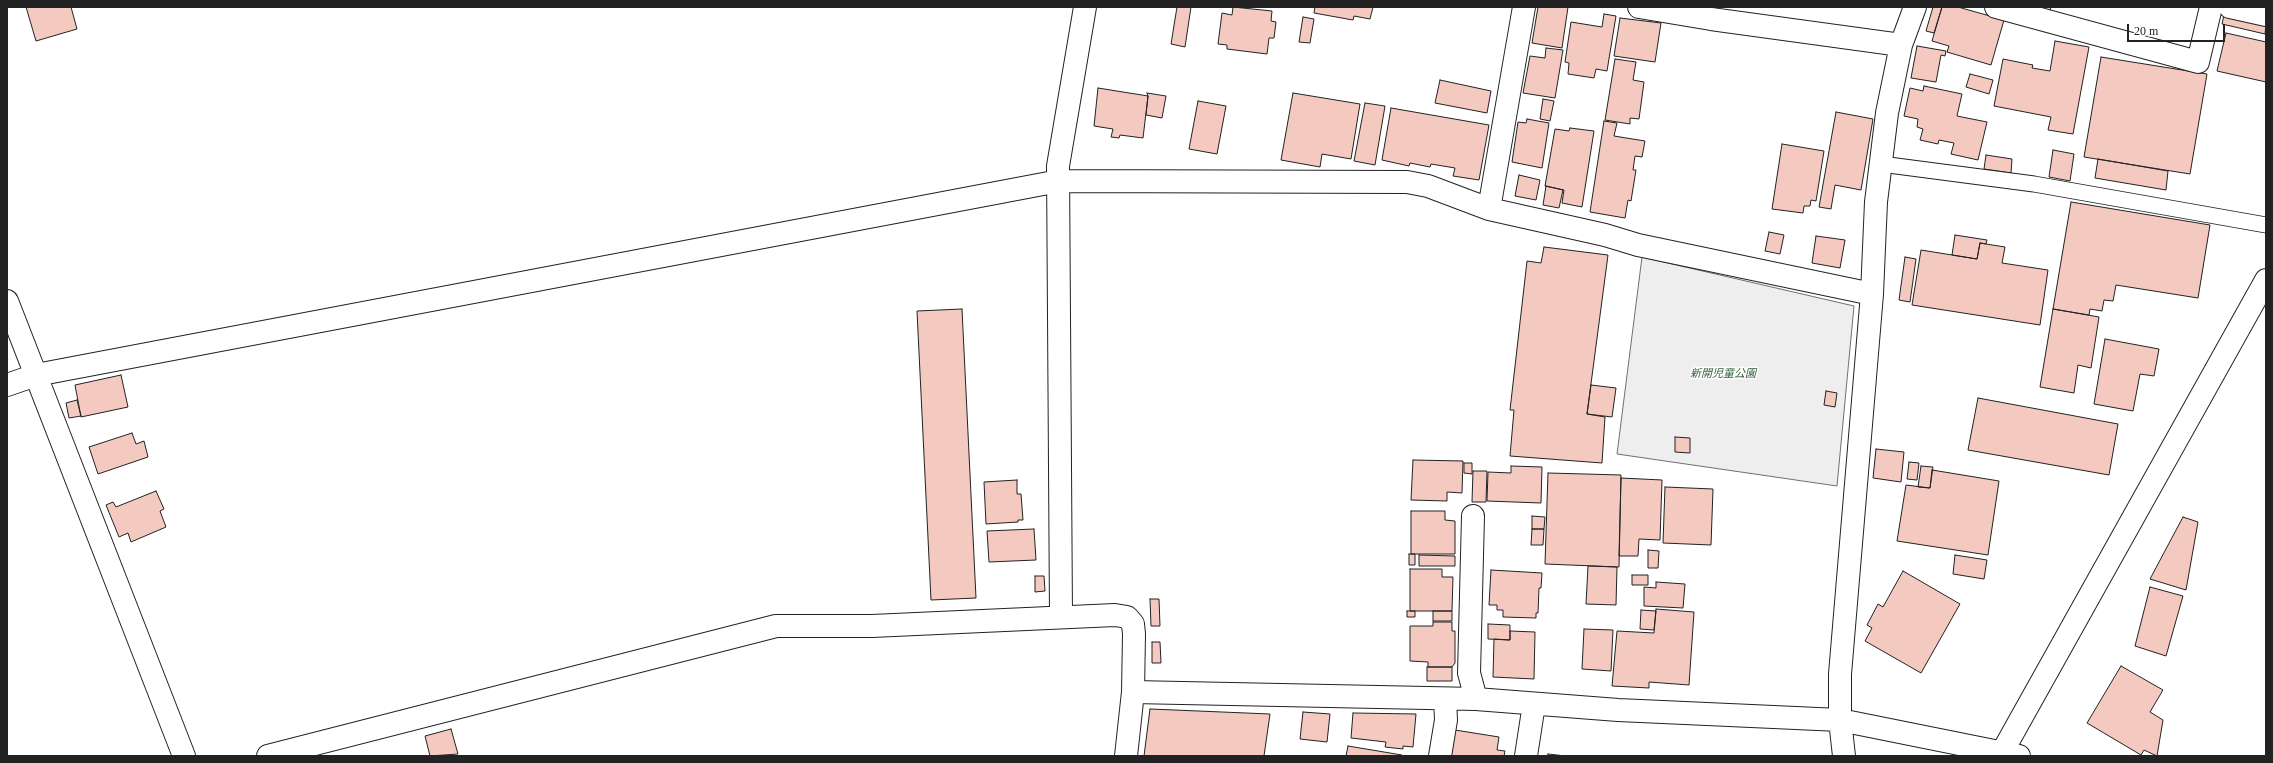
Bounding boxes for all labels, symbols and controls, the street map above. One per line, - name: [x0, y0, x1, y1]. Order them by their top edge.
- scale bar: [2129, 16, 2227, 42]
- text: 20 m: [2134, 24, 2158, 38]
- park label: 新開児童公園: [1690, 366, 1756, 380]

